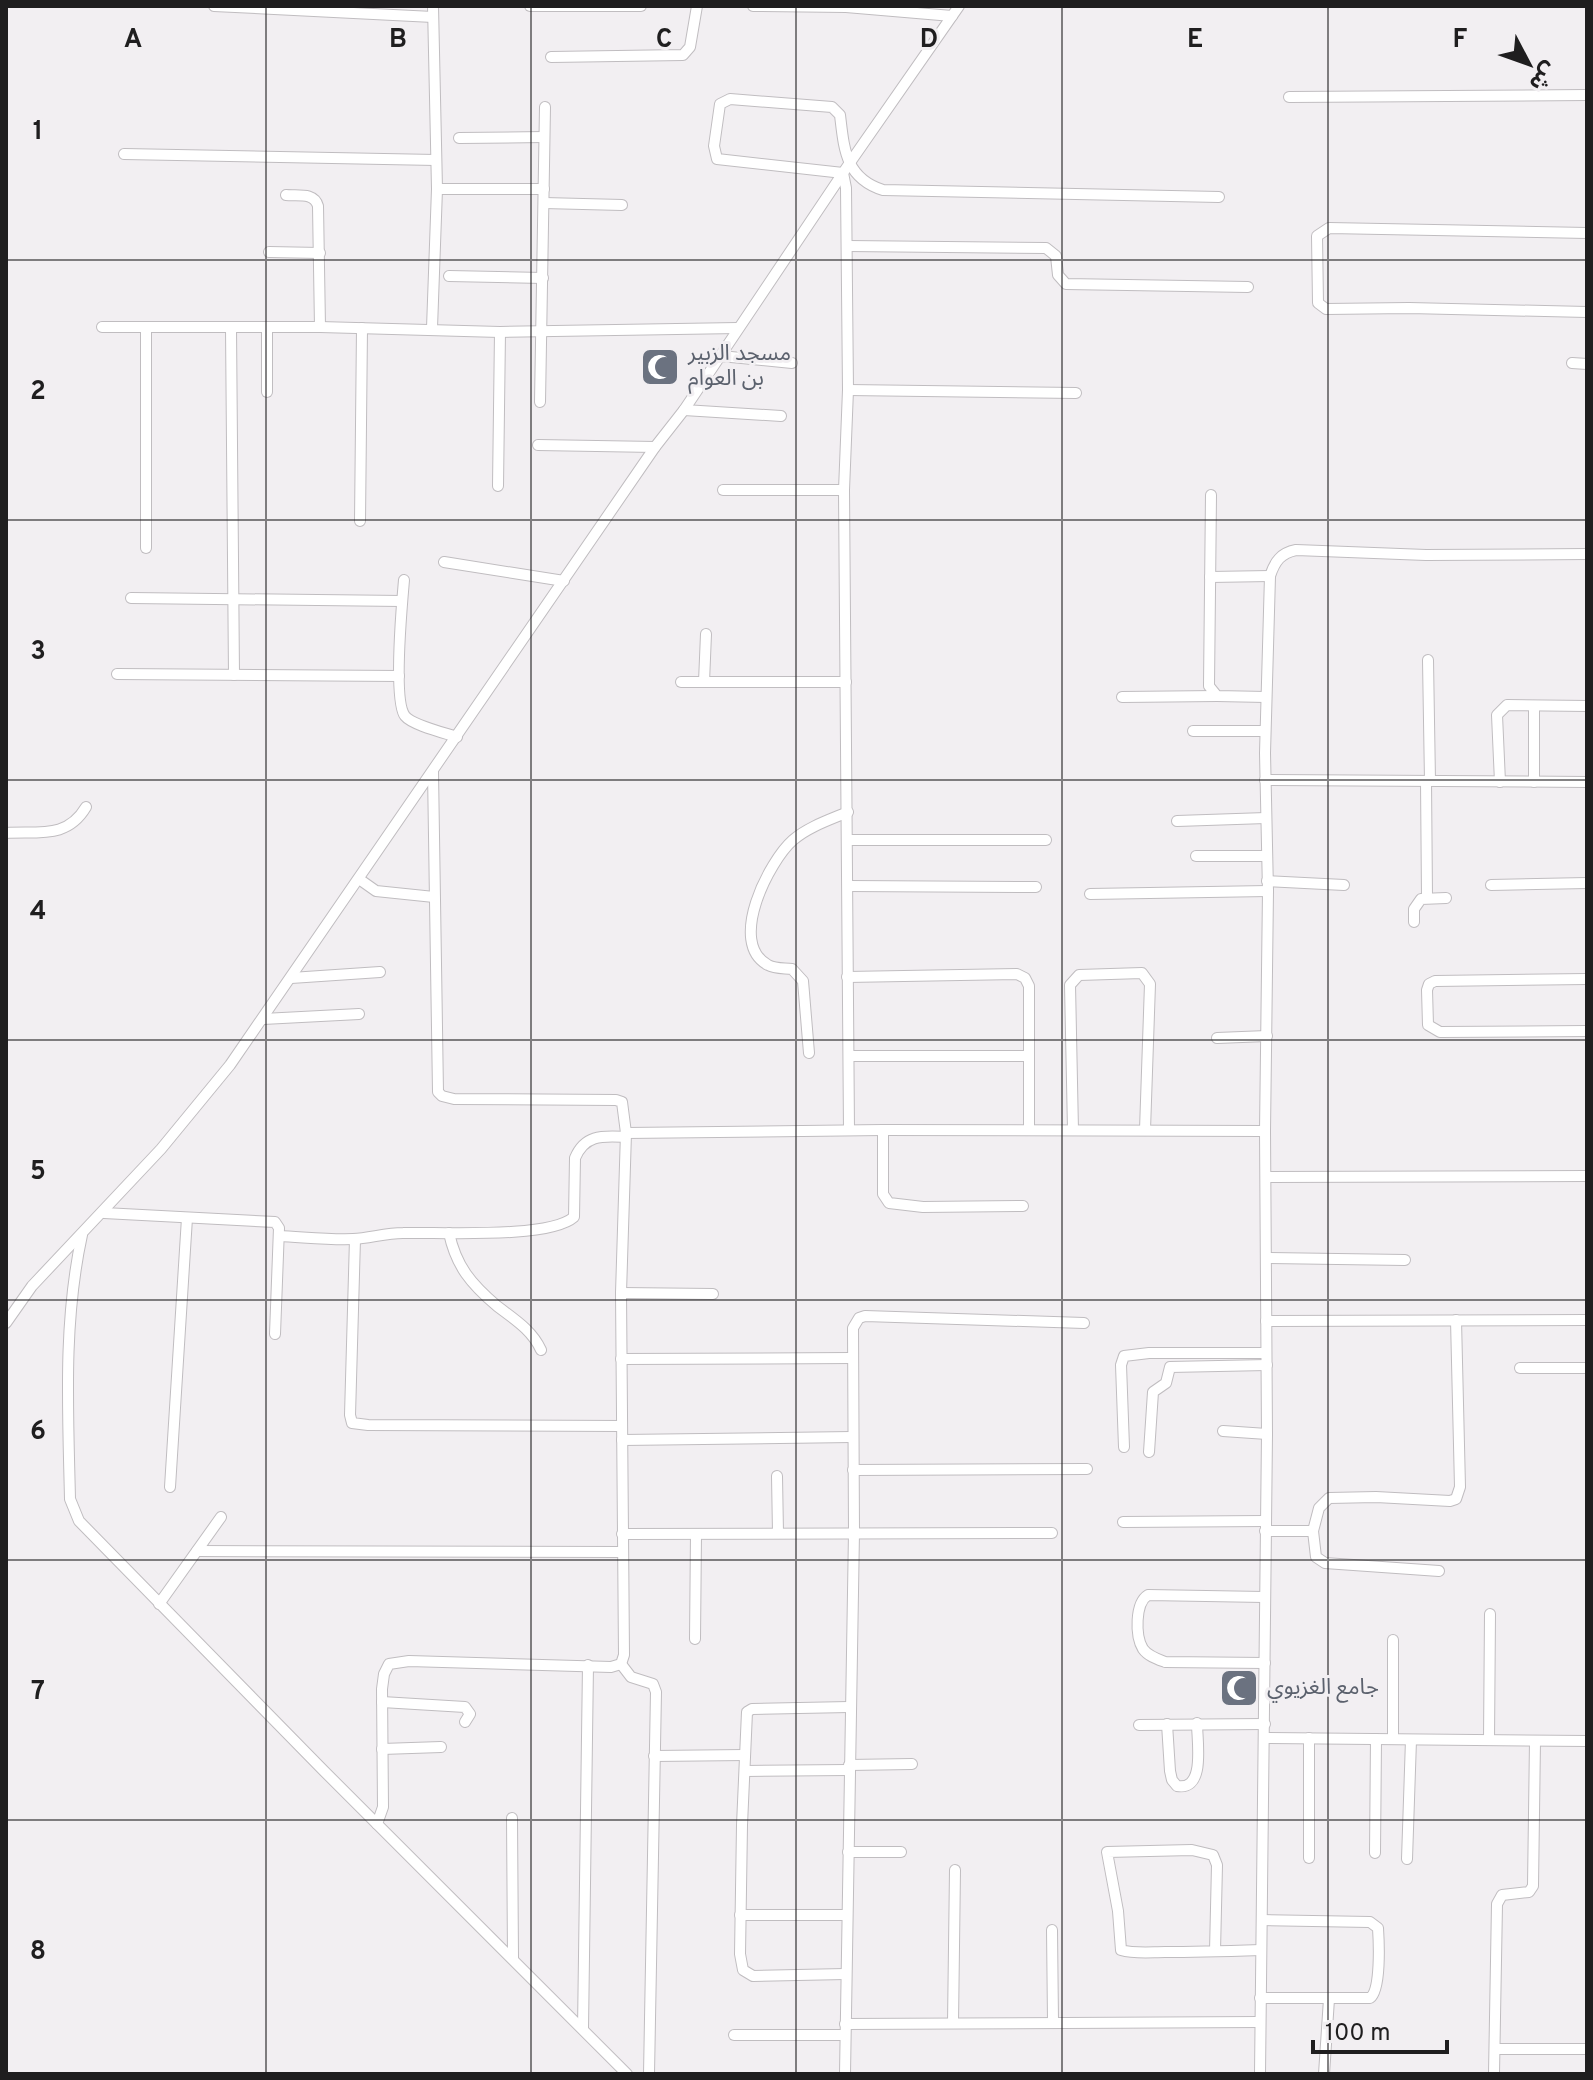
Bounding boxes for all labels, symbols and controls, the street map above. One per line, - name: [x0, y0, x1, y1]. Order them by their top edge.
- text: A: [124, 24, 142, 57]
- text: B: [389, 24, 407, 57]
- text: C: [656, 24, 672, 57]
- text: D: [920, 24, 938, 57]
- text: E: [1187, 24, 1203, 57]
- text: F: [1453, 24, 1468, 57]
- north arrow: [1489, 24, 1569, 104]
- text: ش: [1522, 55, 1562, 96]
- text: 1: [33, 116, 43, 149]
- place label: مسجد الزبير بن العوام: [687, 341, 791, 394]
- mosque icon: مسجد الزبير بن العوام: [639, 346, 681, 388]
- text: 2: [30, 376, 46, 409]
- text: 3: [30, 636, 46, 669]
- text: 4: [30, 896, 46, 929]
- text: 5: [30, 1156, 46, 1189]
- text: 6: [30, 1416, 46, 1449]
- mosque icon: جامع الغزيوي: [1218, 1667, 1260, 1709]
- place label: جامع الغزيوي: [1267, 1675, 1379, 1703]
- text: 7: [31, 1676, 45, 1709]
- text: 8: [30, 1936, 46, 1969]
- scale bar: [1313, 2004, 1447, 2054]
- text: 100 m: [1325, 2019, 1391, 2049]

